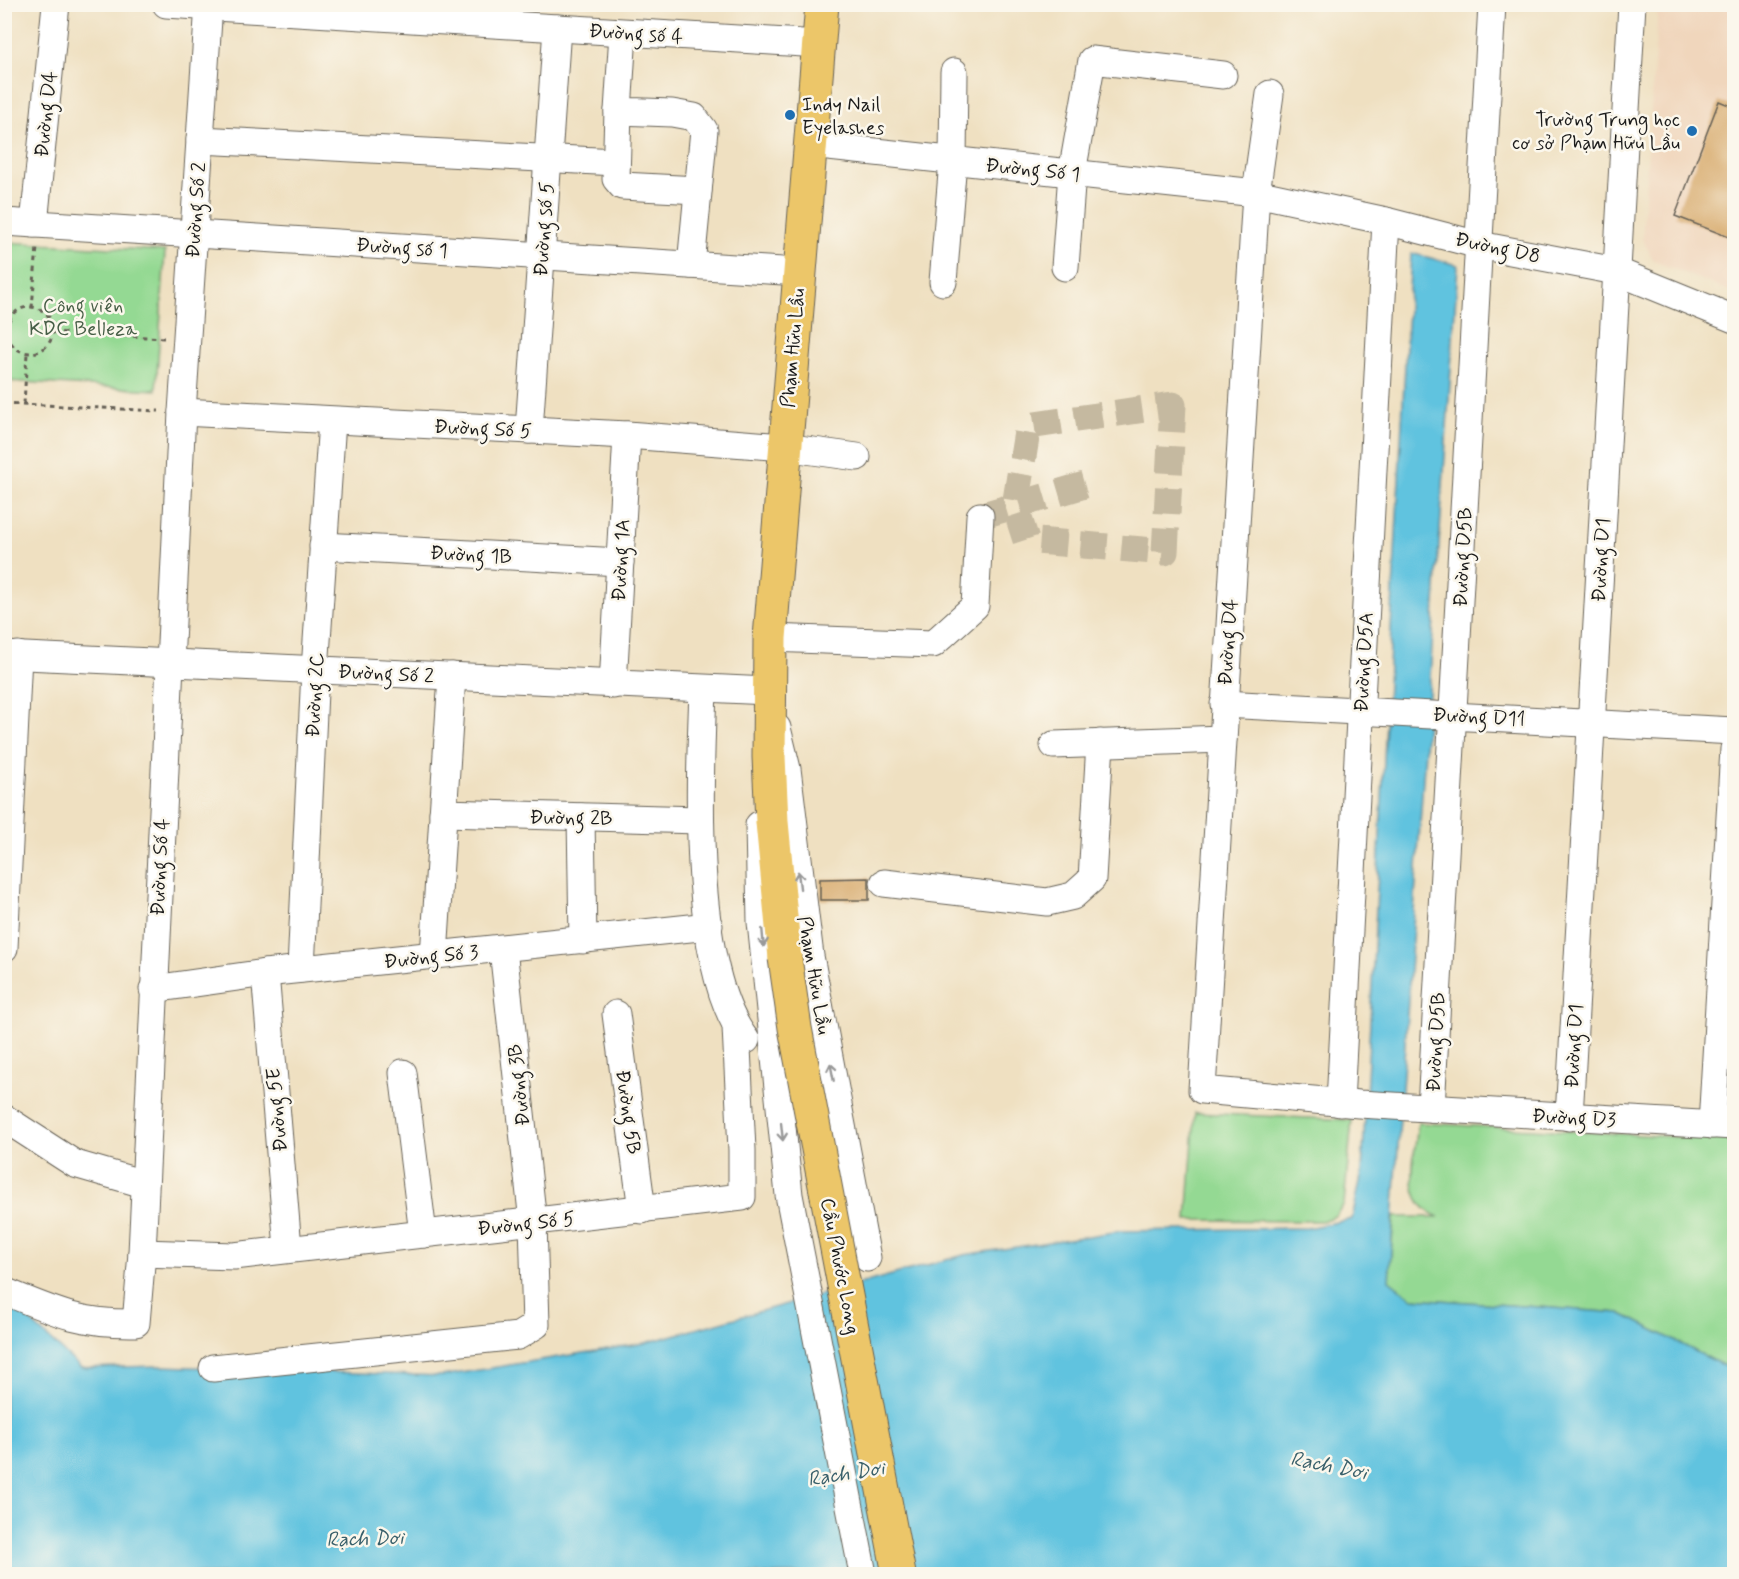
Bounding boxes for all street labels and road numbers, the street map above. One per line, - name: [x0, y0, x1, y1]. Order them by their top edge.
- street label: Đường số 4: [588, 18, 684, 53]
- street label: Đường D4: [29, 69, 66, 159]
- street label: Đường Số 1: [984, 152, 1081, 191]
- street label: Đường Số 2: [180, 161, 215, 259]
- street label: Đường số 5: [528, 181, 563, 277]
- street label: Đường D8: [1452, 226, 1543, 273]
- street label: Đường số 1: [355, 232, 449, 267]
- street label: Phạm Hữu Lầu: [775, 287, 812, 409]
- street label: Đường Số 5: [433, 413, 533, 448]
- street label: Đường D5B: [1447, 507, 1482, 608]
- street label: Đường D1: [1586, 517, 1619, 603]
- street label: Đường 1A: [606, 518, 639, 602]
- street label: Đường 1B: [429, 540, 513, 573]
- street label: Đường D4: [1212, 598, 1247, 686]
- street label: Đường D5A: [1348, 611, 1383, 713]
- street label: Đường 2C: [300, 652, 333, 738]
- street label: Đường Số 2: [337, 659, 435, 692]
- street label: Đường D11: [1432, 702, 1526, 735]
- street label: Đường 2B: [529, 804, 613, 835]
- street label: Đường Số 4: [144, 817, 179, 917]
- street label: Phạm Hữu Lầu: [790, 914, 837, 1037]
- street label: Đường Số 3: [382, 939, 480, 978]
- street label: Đường D5B: [1420, 992, 1455, 1093]
- street label: Đường D1: [1559, 1003, 1592, 1089]
- street label: Đường 3B: [502, 1042, 539, 1127]
- street label: Đường 5E: [260, 1067, 297, 1153]
- street label: Đường 5B: [606, 1068, 647, 1157]
- street label: Đường D3: [1531, 1103, 1617, 1136]
- street label: Cầu Phước Long: [813, 1196, 866, 1337]
- street label: Đường Số 5: [476, 1206, 577, 1245]

